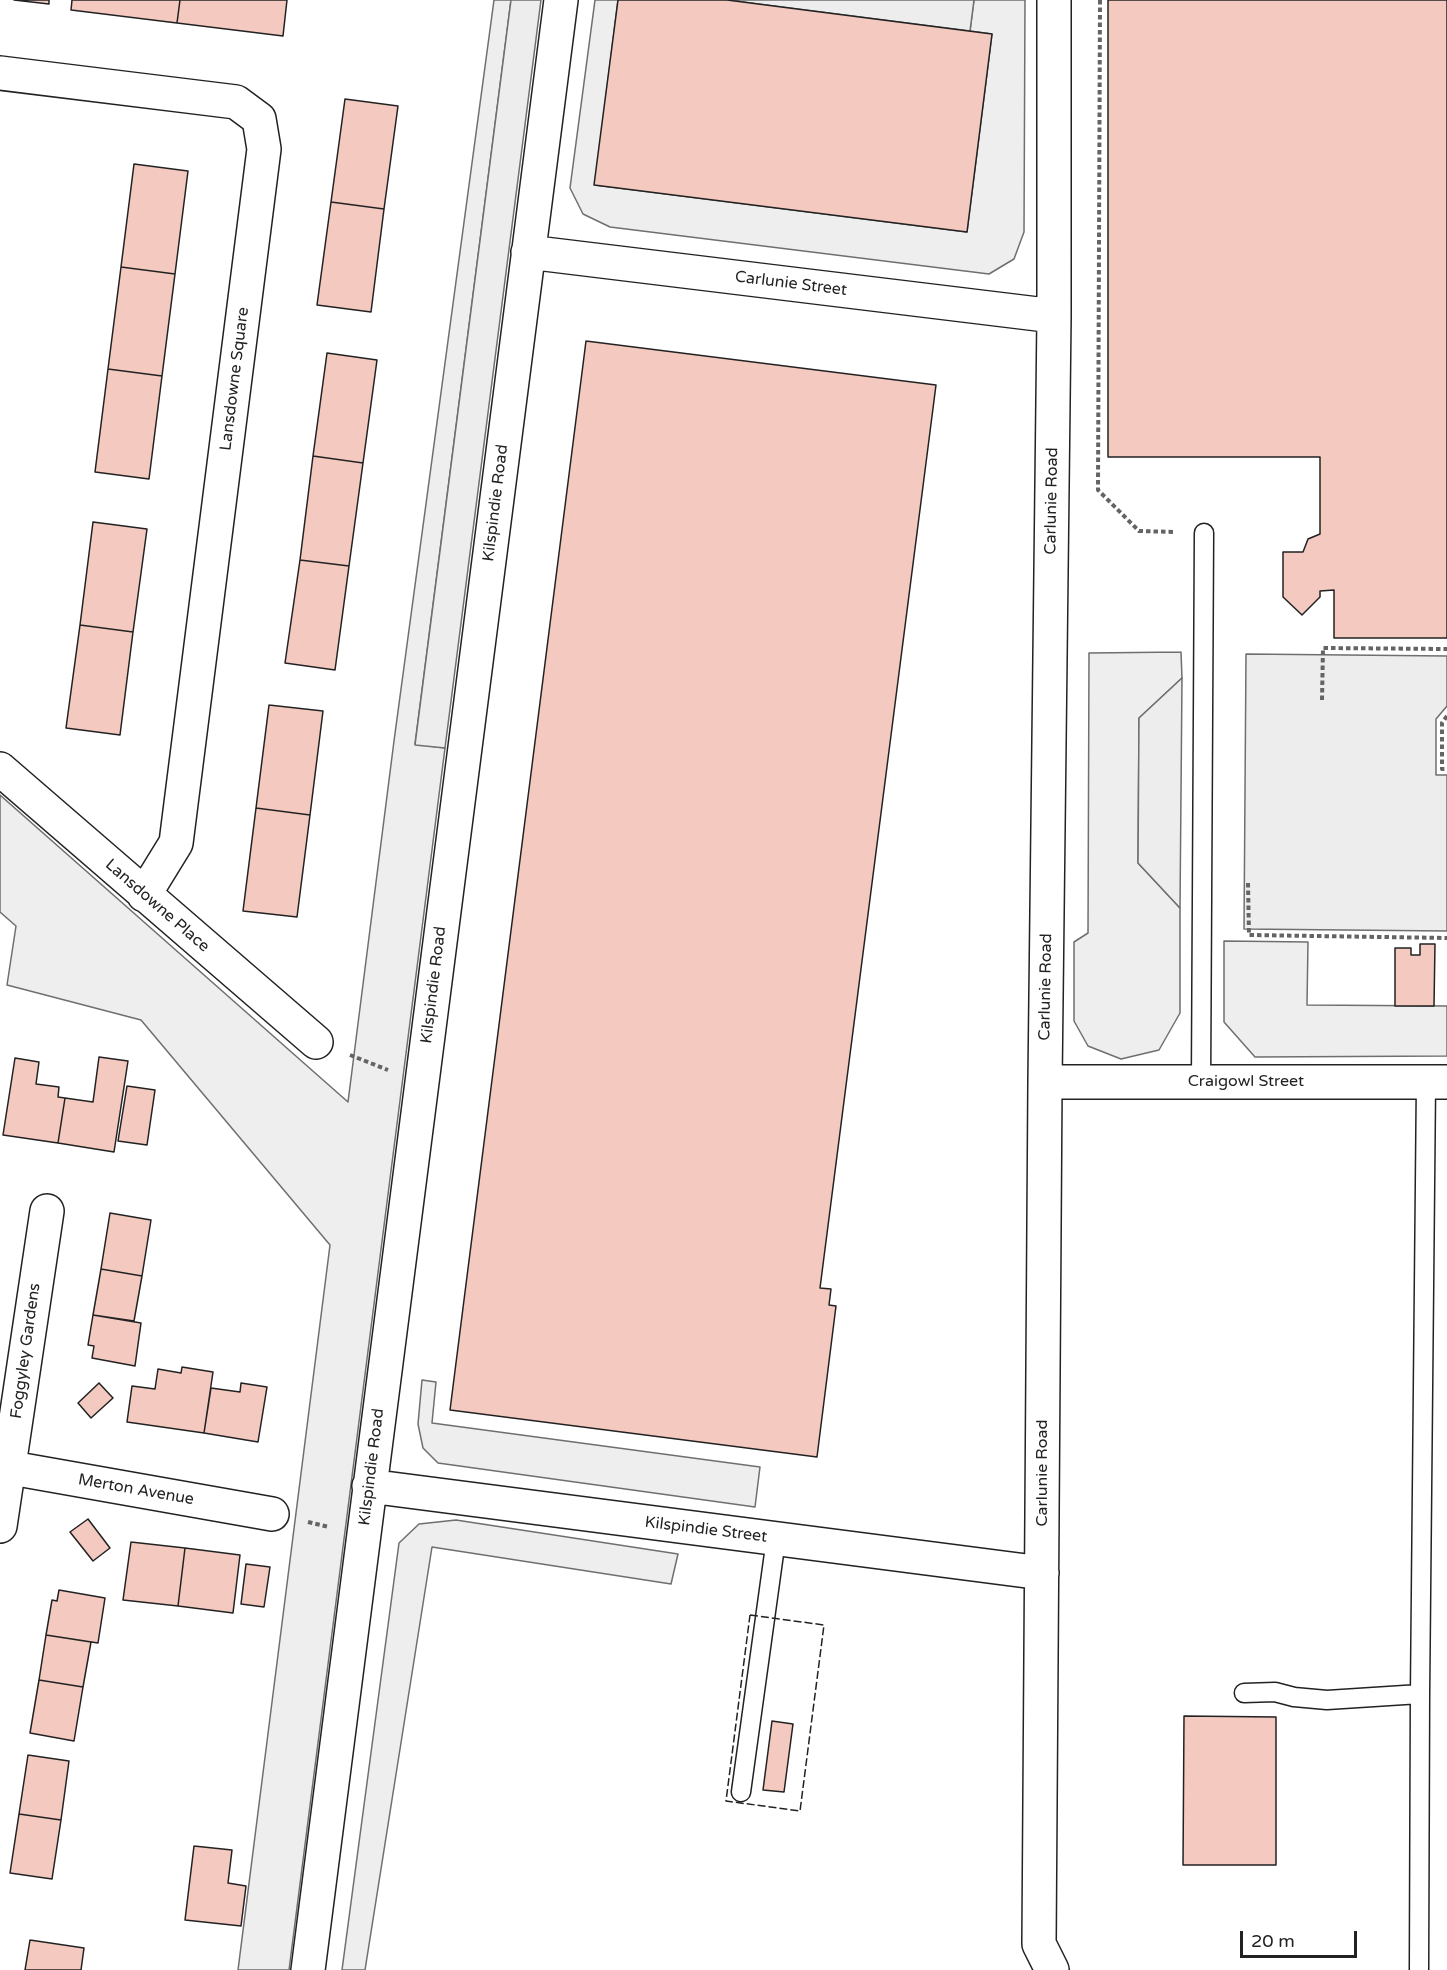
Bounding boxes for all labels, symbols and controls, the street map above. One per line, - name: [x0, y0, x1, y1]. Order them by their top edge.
- street label: Carlunie Street: [734, 268, 848, 300]
- street label: Lansdowne Square: [217, 306, 253, 452]
- street label: Kilspindie Road: [479, 443, 513, 563]
- street label: Carlunie Road: [1041, 447, 1063, 555]
- street label: Lansdowne Place: [101, 855, 213, 957]
- street label: Kilspindie Road: [417, 925, 451, 1045]
- street label: Carlunie Road: [1035, 933, 1057, 1041]
- street label: Craigowl Street: [1188, 1072, 1304, 1092]
- street label: Foggyley Gardens: [7, 1282, 45, 1420]
- street label: Kilspindie Road: [355, 1407, 389, 1527]
- street label: Carlunie Road: [1033, 1419, 1053, 1527]
- street label: Merton Avenue: [77, 1470, 195, 1510]
- street label: Kilspindie Street: [644, 1513, 768, 1547]
- scale bar: [1243, 1919, 1360, 1957]
- text: 20 m: [1251, 1930, 1295, 1952]

